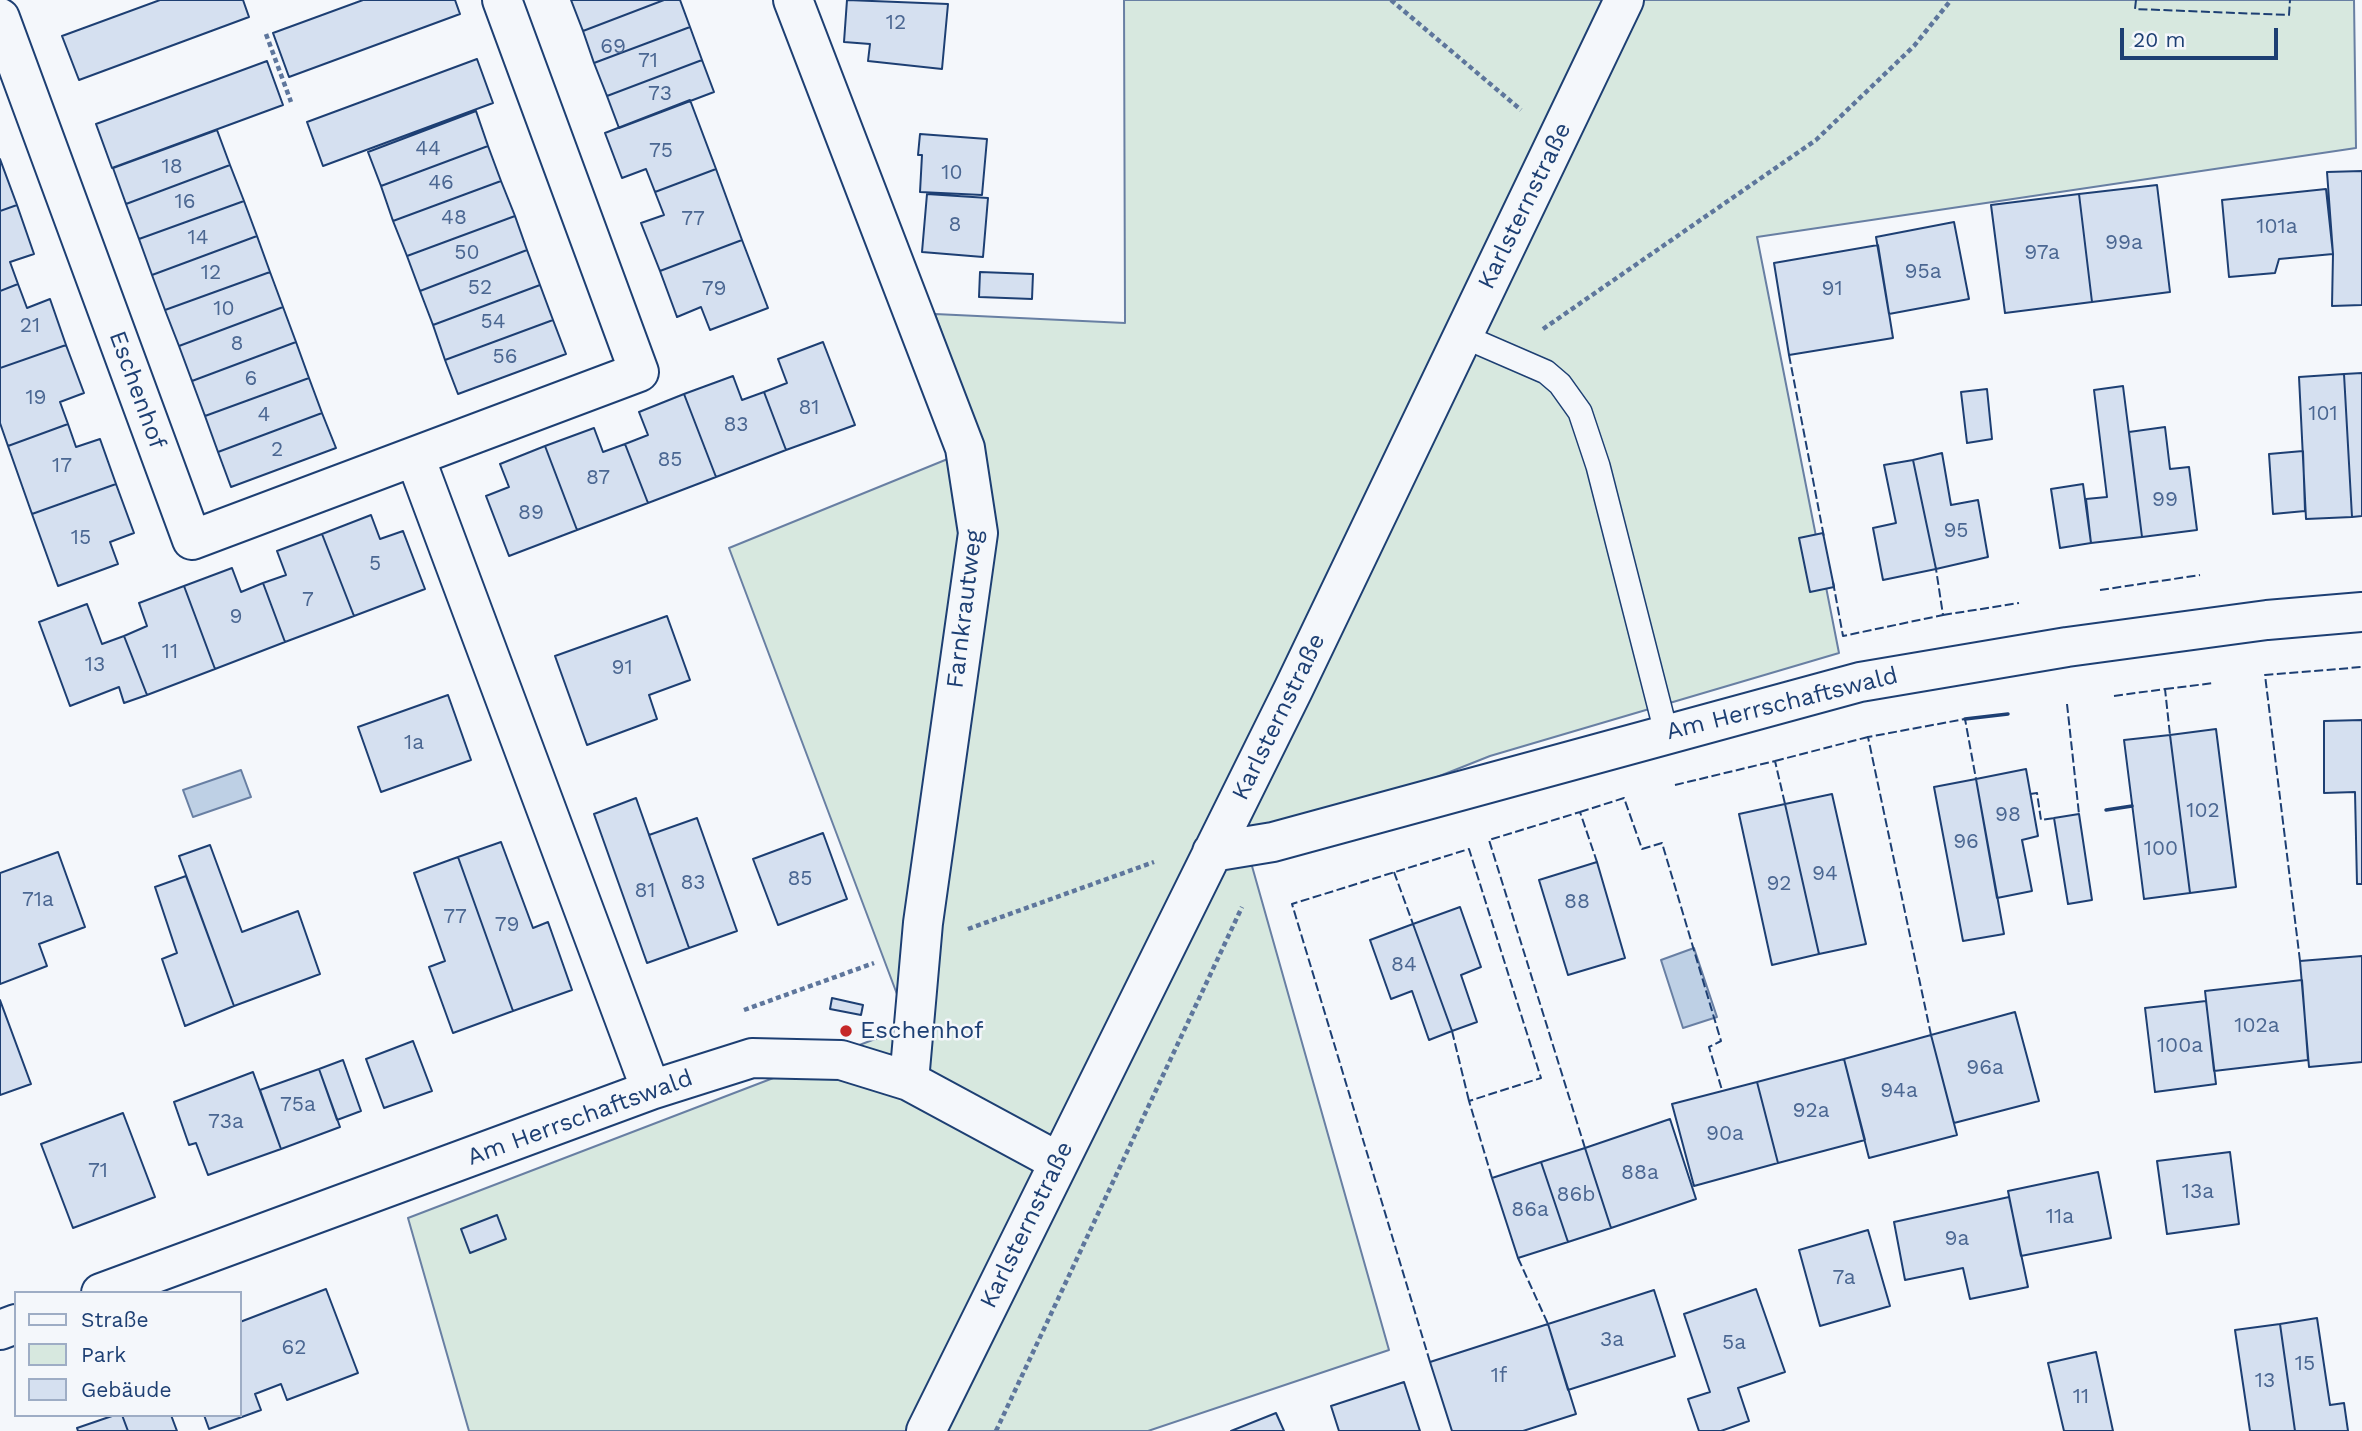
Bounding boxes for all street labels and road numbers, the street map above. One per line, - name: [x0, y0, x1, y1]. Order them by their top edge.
- street label: Karlsternstraße: [1472, 118, 1578, 294]
- street label: Eschenhof: [102, 327, 172, 453]
- street label: Farnkrautweg: [941, 528, 989, 690]
- street label: Karlsternstraße: [1226, 629, 1332, 805]
- street label: Am Herrschaftswald: [1663, 661, 1901, 747]
- street label: Am Herrschaftswald: [463, 1064, 697, 1172]
- street label: Karlsternstraße: [974, 1137, 1080, 1313]

